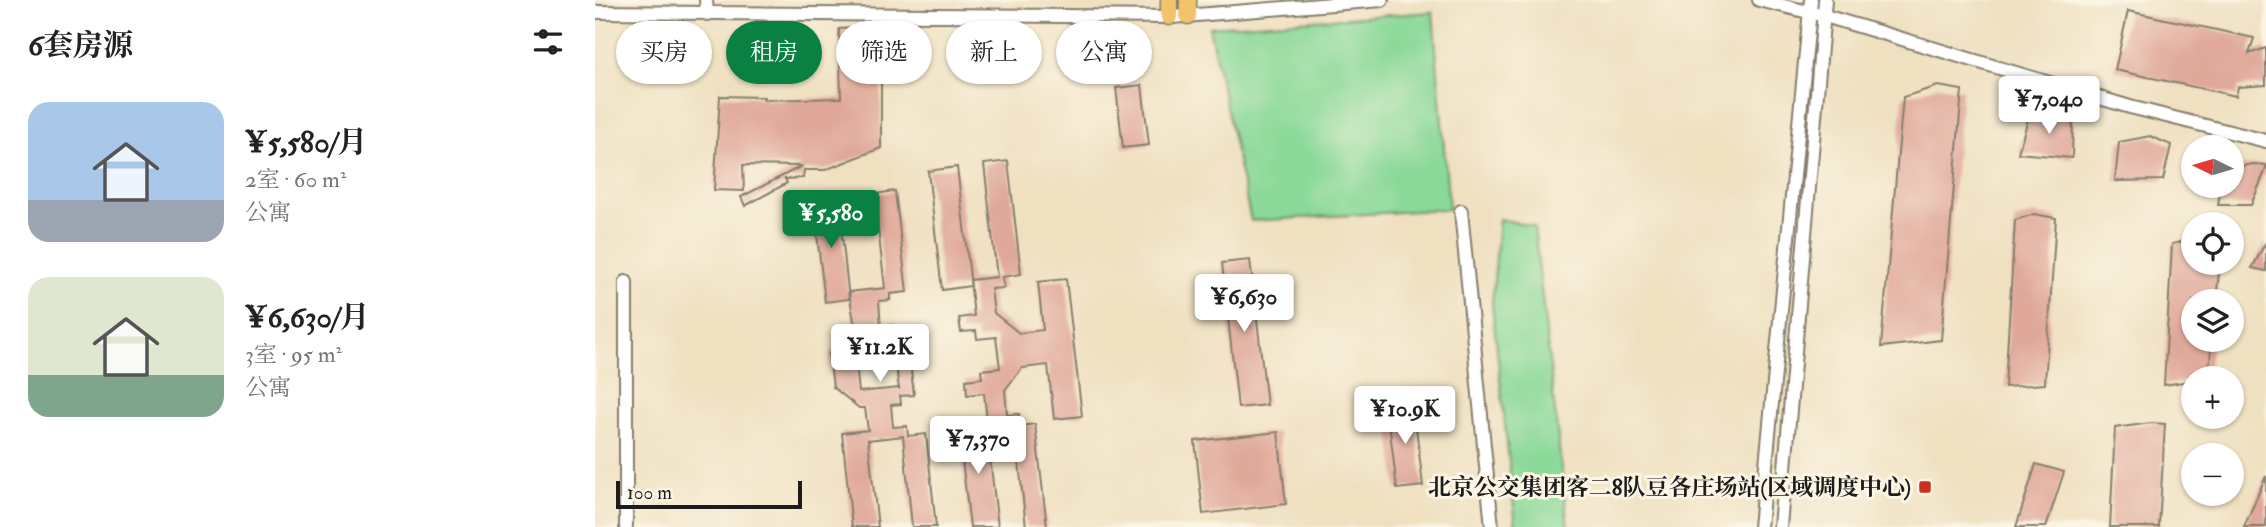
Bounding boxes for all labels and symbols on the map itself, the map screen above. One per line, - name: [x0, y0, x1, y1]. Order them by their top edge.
- pin: ¥7,040: [1992, 76, 2106, 136]
- north arrow: [2181, 135, 2243, 198]
- pin: ¥5,580: [774, 190, 888, 250]
- pin: ¥6,630: [1187, 274, 1301, 334]
- pin: ¥11.2K: [823, 324, 937, 384]
- pin: ¥10.9K: [1348, 386, 1462, 446]
- pin: ¥7,370: [921, 416, 1035, 476]
- place label: 北京公交集团客二8队豆各庄场站(区域调度中心): [1428, 473, 1911, 502]
- scale bar: [616, 478, 801, 510]
- marker: 北京公交集团客二8队豆各庄场站(区域调度中心): [1917, 479, 1933, 495]

